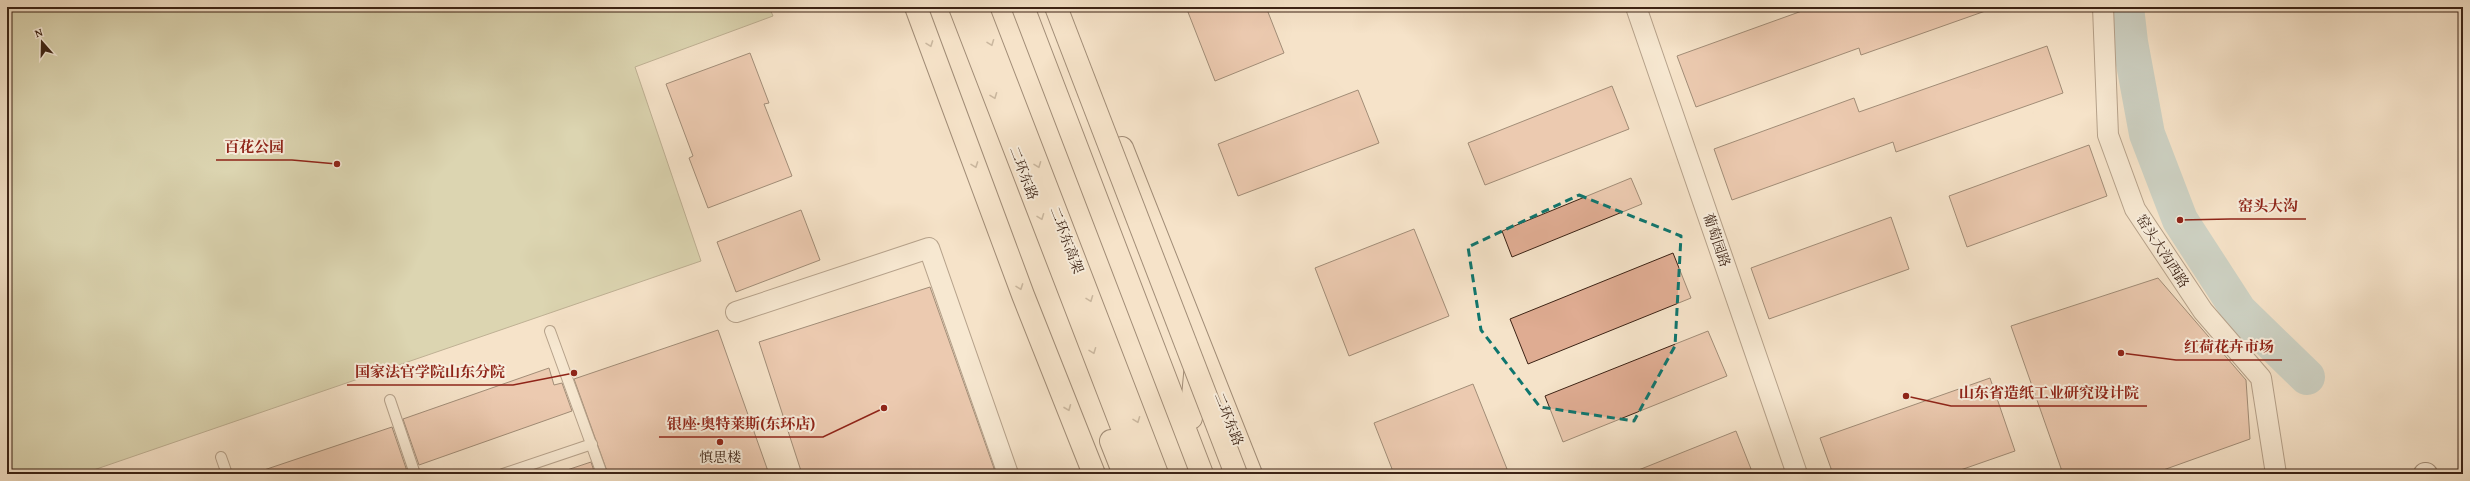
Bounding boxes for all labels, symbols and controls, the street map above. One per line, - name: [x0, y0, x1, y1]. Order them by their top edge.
- north arrow: [22, 22, 62, 62]
- text: N: [32, 24, 45, 41]
- one-way arrow: [925, 40, 933, 47]
- one-way arrow: [986, 40, 994, 47]
- one-way arrow: [990, 92, 998, 99]
- callout: 百花公园: [216, 133, 292, 160]
- text: 百花公园: [224, 136, 284, 157]
- street label: 二环东路: [1005, 143, 1043, 203]
- one-way arrow: [1033, 161, 1041, 168]
- one-way arrow: [971, 162, 979, 169]
- callout: 窑头大沟: [2230, 192, 2306, 219]
- text: 窑头大沟: [2238, 195, 2298, 216]
- street label: 二环东高架: [1045, 204, 1089, 276]
- street label: 葡萄园路: [1698, 210, 1736, 270]
- street label: 窑头大沟西路: [2132, 210, 2194, 292]
- one-way arrow: [1036, 213, 1044, 220]
- one-way arrow: [1016, 284, 1024, 291]
- one-way arrow: [1085, 295, 1093, 302]
- callout: 红荷花卉市场: [2176, 333, 2282, 360]
- text: 红荷花卉市场: [2184, 336, 2274, 357]
- one-way arrow: [1088, 348, 1096, 355]
- callout: 国家法官学院山东分院: [347, 358, 513, 385]
- text: 国家法官学院山东分院: [355, 361, 505, 382]
- callout: 山东省造纸工业研究设计院: [1951, 379, 2147, 406]
- text: 山东省造纸工业研究设计院: [1959, 382, 2139, 403]
- street label: 二环东路: [1209, 389, 1249, 449]
- one-way arrow: [1063, 404, 1071, 412]
- callout: 银座·奥特莱斯(东环店): [659, 410, 823, 437]
- text: 银座·奥特莱斯(东环店): [667, 413, 815, 434]
- one-way arrow: [1132, 416, 1140, 423]
- marker: 慎思楼: [715, 437, 725, 447]
- place label: 慎思楼: [699, 447, 741, 467]

